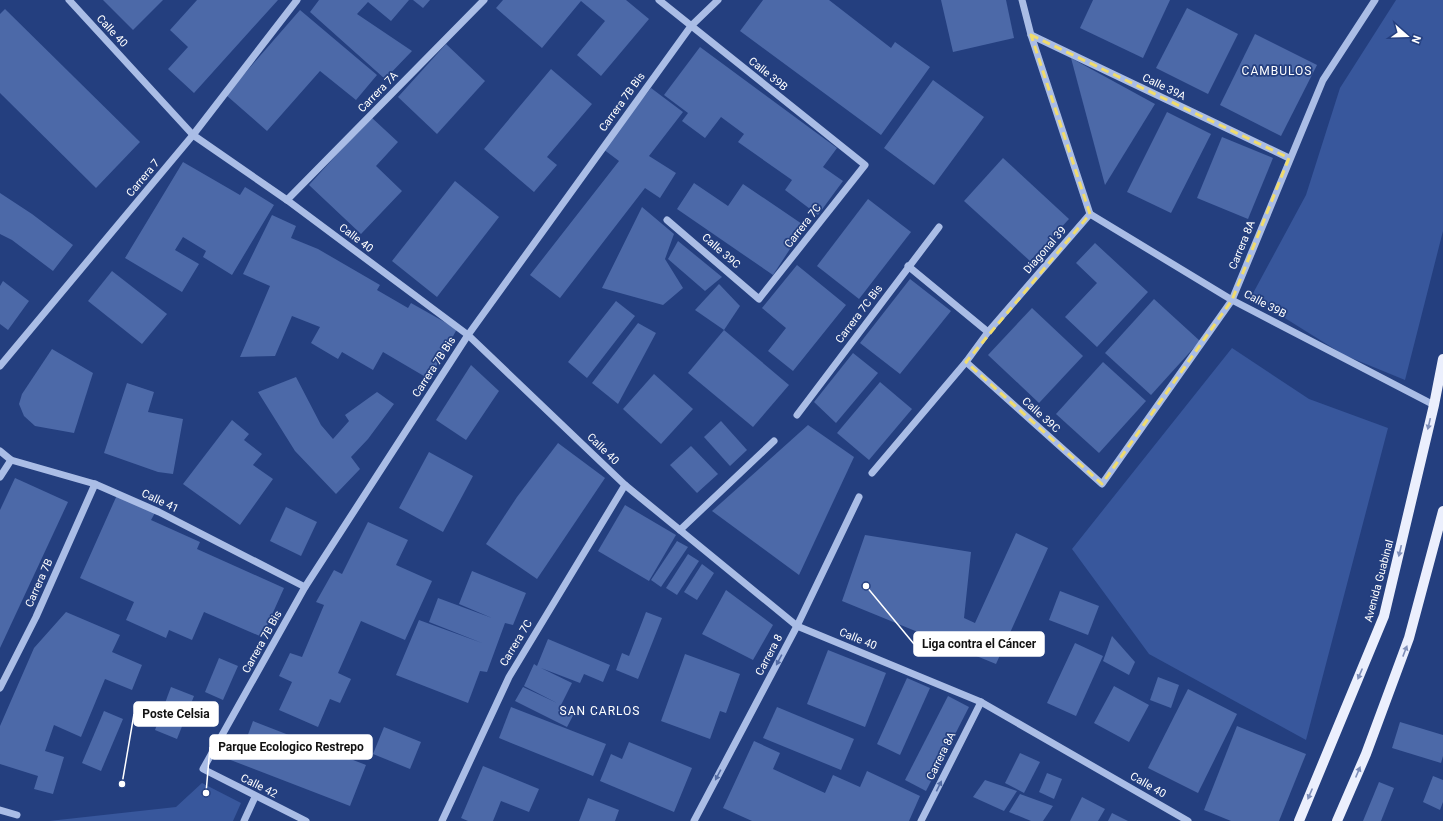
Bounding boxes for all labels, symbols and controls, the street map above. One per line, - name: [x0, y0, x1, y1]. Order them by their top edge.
- street label: Calle 40: [94, 12, 130, 50]
- north arrow: [1387, 16, 1427, 56]
- text: N: [1408, 33, 1423, 45]
- street label: Calle 39B: [746, 54, 790, 94]
- district label: CAMBULOS: [1242, 64, 1312, 78]
- street label: Carrera 7A: [355, 68, 401, 115]
- street label: Carrera 7B Bis: [596, 70, 648, 134]
- street label: Calle 39A: [1140, 71, 1189, 103]
- street label: Carrera 7: [124, 157, 162, 199]
- street label: Carrera 7C: [782, 202, 824, 250]
- street label: Carrera 8A: [1226, 218, 1258, 272]
- street label: Calle 40: [336, 221, 376, 255]
- street label: Diagonal 39: [1021, 224, 1069, 276]
- street label: Calle 39C: [699, 231, 743, 271]
- street label: Carrera 7C Bis: [833, 282, 885, 346]
- street label: Calle 39B: [1242, 287, 1289, 321]
- street label: Carrera 7B Bis: [410, 334, 459, 400]
- street label: Calle 39C: [1019, 395, 1063, 435]
- one-way arrow: [1426, 418, 1432, 430]
- street label: Calle 40: [584, 431, 622, 467]
- street label: Calle 41: [139, 487, 181, 515]
- street label: Avenida Guabinal: [1362, 538, 1396, 624]
- one-way arrow: [1396, 545, 1402, 557]
- street label: Carrera 7B: [23, 557, 55, 609]
- street label: Carrera 7B Bis: [239, 608, 285, 676]
- street label: Carrera 7C: [497, 617, 535, 669]
- street label: Calle 40: [837, 626, 879, 652]
- street label: Carrera 8: [753, 632, 785, 678]
- callout: Liga contra el Cáncer: [914, 632, 1044, 656]
- text: Liga contra el Cáncer: [922, 637, 1037, 651]
- one-way arrow: [1402, 644, 1408, 656]
- one-way arrow: [775, 654, 782, 666]
- one-way arrow: [1357, 669, 1363, 680]
- callout: Poste Celsia: [134, 702, 218, 726]
- district label: SAN CARLOS: [560, 704, 641, 718]
- text: Poste Celsia: [142, 707, 210, 721]
- street label: Carrera 8A: [924, 729, 959, 782]
- callout: Parque Ecologico Restrepo: [210, 735, 372, 759]
- text: Parque Ecologico Restrepo: [218, 740, 364, 754]
- one-way arrow: [1355, 767, 1361, 778]
- one-way arrow: [715, 770, 721, 781]
- street label: Calle 40: [1128, 770, 1168, 800]
- street label: Calle 42: [238, 771, 280, 801]
- one-way arrow: [936, 780, 942, 792]
- one-way arrow: [1307, 789, 1313, 800]

